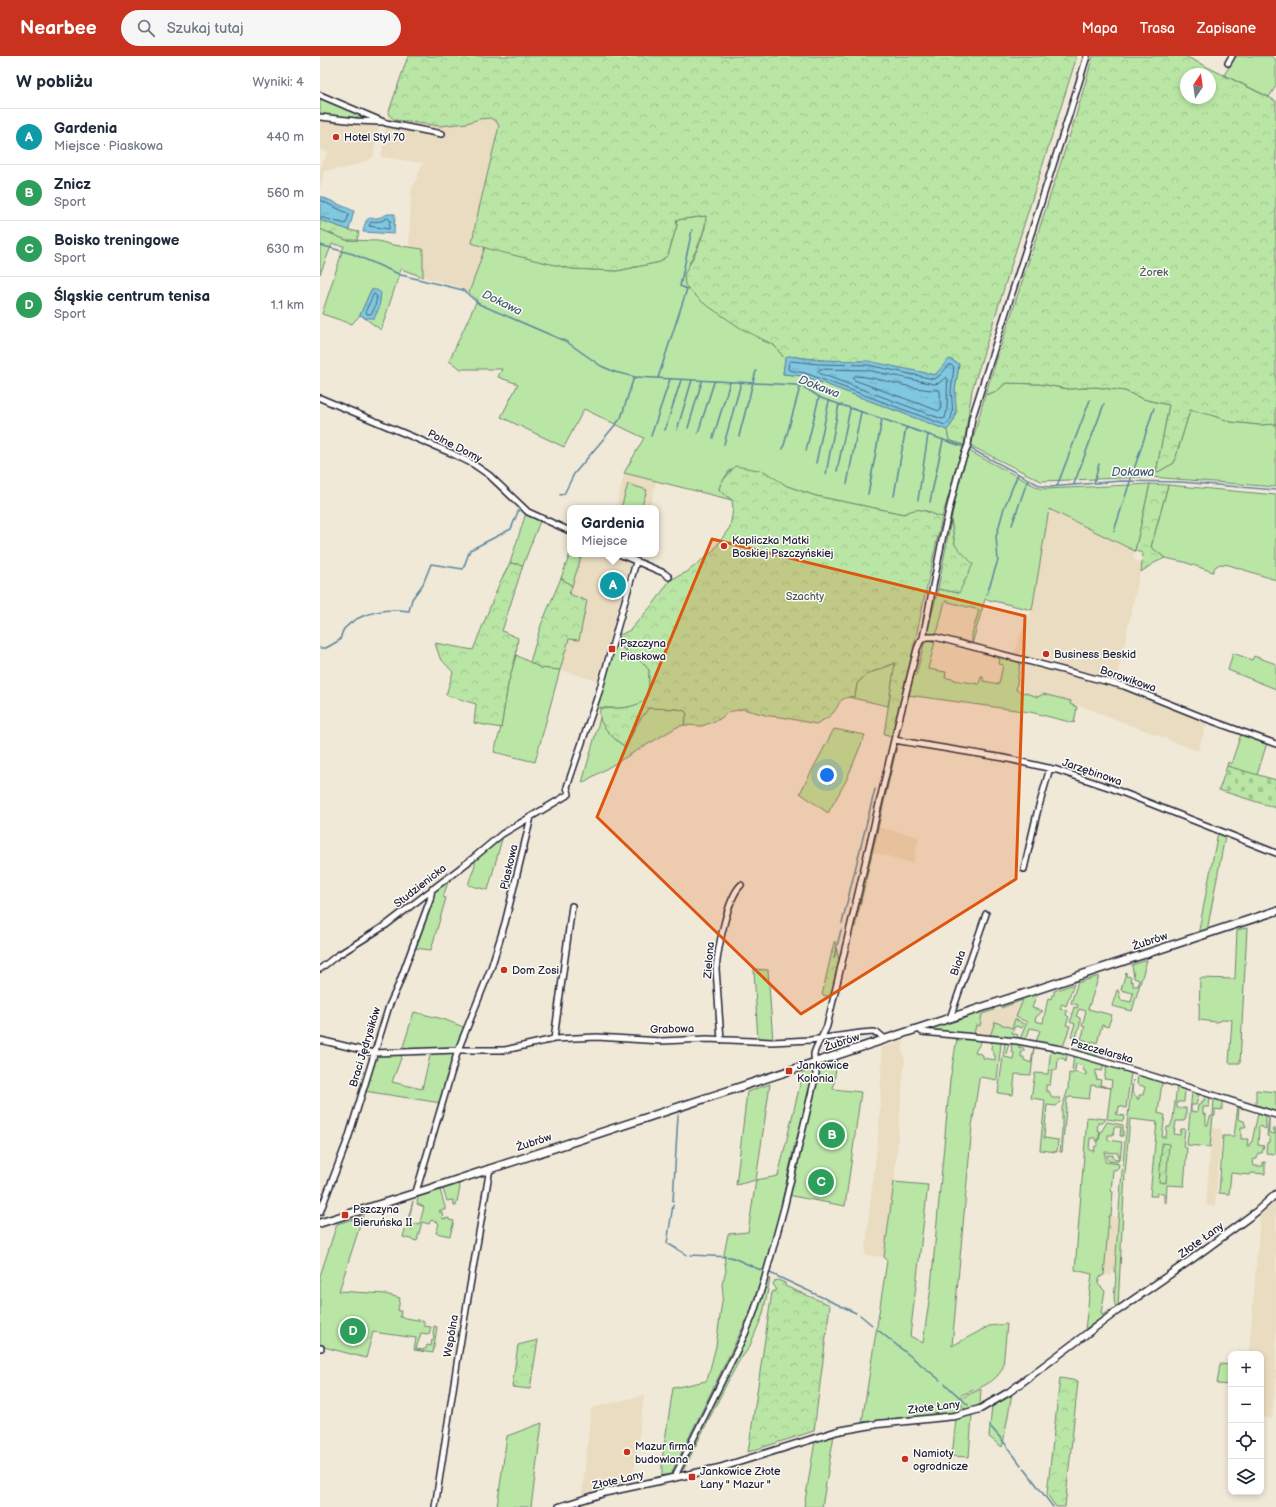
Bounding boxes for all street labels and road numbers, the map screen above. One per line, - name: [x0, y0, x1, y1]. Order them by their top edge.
- street label: Polne Domy: [426, 427, 484, 465]
- street label: Borowikowa: [1098, 663, 1158, 695]
- street label: Jarzębinowa: [1060, 756, 1124, 788]
- street label: Piaskowa: [497, 843, 521, 891]
- street label: Studzienicka: [391, 862, 449, 910]
- street label: Żubrów: [1130, 929, 1170, 953]
- street label: Zielona: [701, 941, 717, 980]
- street label: Biała: [948, 949, 968, 977]
- street label: Braci Jędrysików: [347, 1005, 384, 1089]
- street label: Grabowa: [650, 1022, 694, 1036]
- street label: Żubrów: [822, 1030, 862, 1054]
- street label: Pszczelarska: [1069, 1036, 1135, 1066]
- street label: Żubrów: [514, 1130, 554, 1154]
- street label: Złote Łany: [1175, 1219, 1226, 1261]
- street label: Wspólna: [441, 1314, 461, 1358]
- street label: Złote Łany: [906, 1397, 961, 1417]
- street label: Złote Łany: [590, 1468, 645, 1492]

